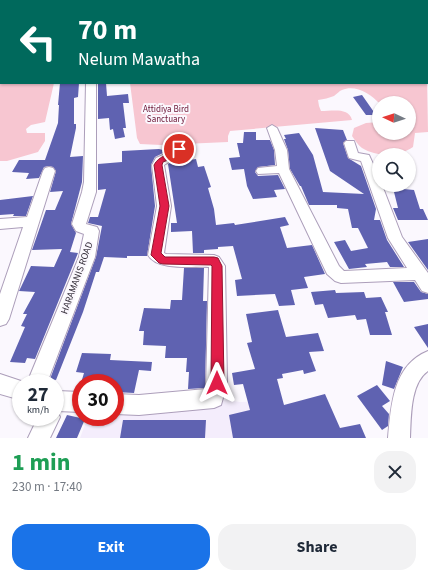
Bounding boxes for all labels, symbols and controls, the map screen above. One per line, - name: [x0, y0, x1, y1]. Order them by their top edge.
- text: 70 m: [78, 10, 137, 50]
- icon: left: [12, 16, 64, 68]
- text: Nelum Mawatha: [78, 47, 200, 72]
- north arrow: [372, 96, 416, 140]
- map controls: [372, 96, 416, 192]
- park label: Attidiya Bird Sanctuary: [143, 103, 189, 126]
- pin: [162, 132, 196, 166]
- icon: arrive: [168, 138, 190, 160]
- button: search: [372, 148, 416, 192]
- street label: HARAMANIS ROAD: [57, 240, 97, 316]
- position arrow: [196, 362, 238, 404]
- speed limit sign: 30: [72, 374, 124, 426]
- text: 27: [27, 381, 49, 409]
- text: km/h: [27, 403, 49, 417]
- text: 1 min: [12, 445, 70, 480]
- button: close: [374, 451, 416, 493]
- text: 230 m · 17:40: [12, 478, 82, 496]
- button: Exit: [12, 524, 210, 570]
- button: Share: [218, 524, 416, 570]

